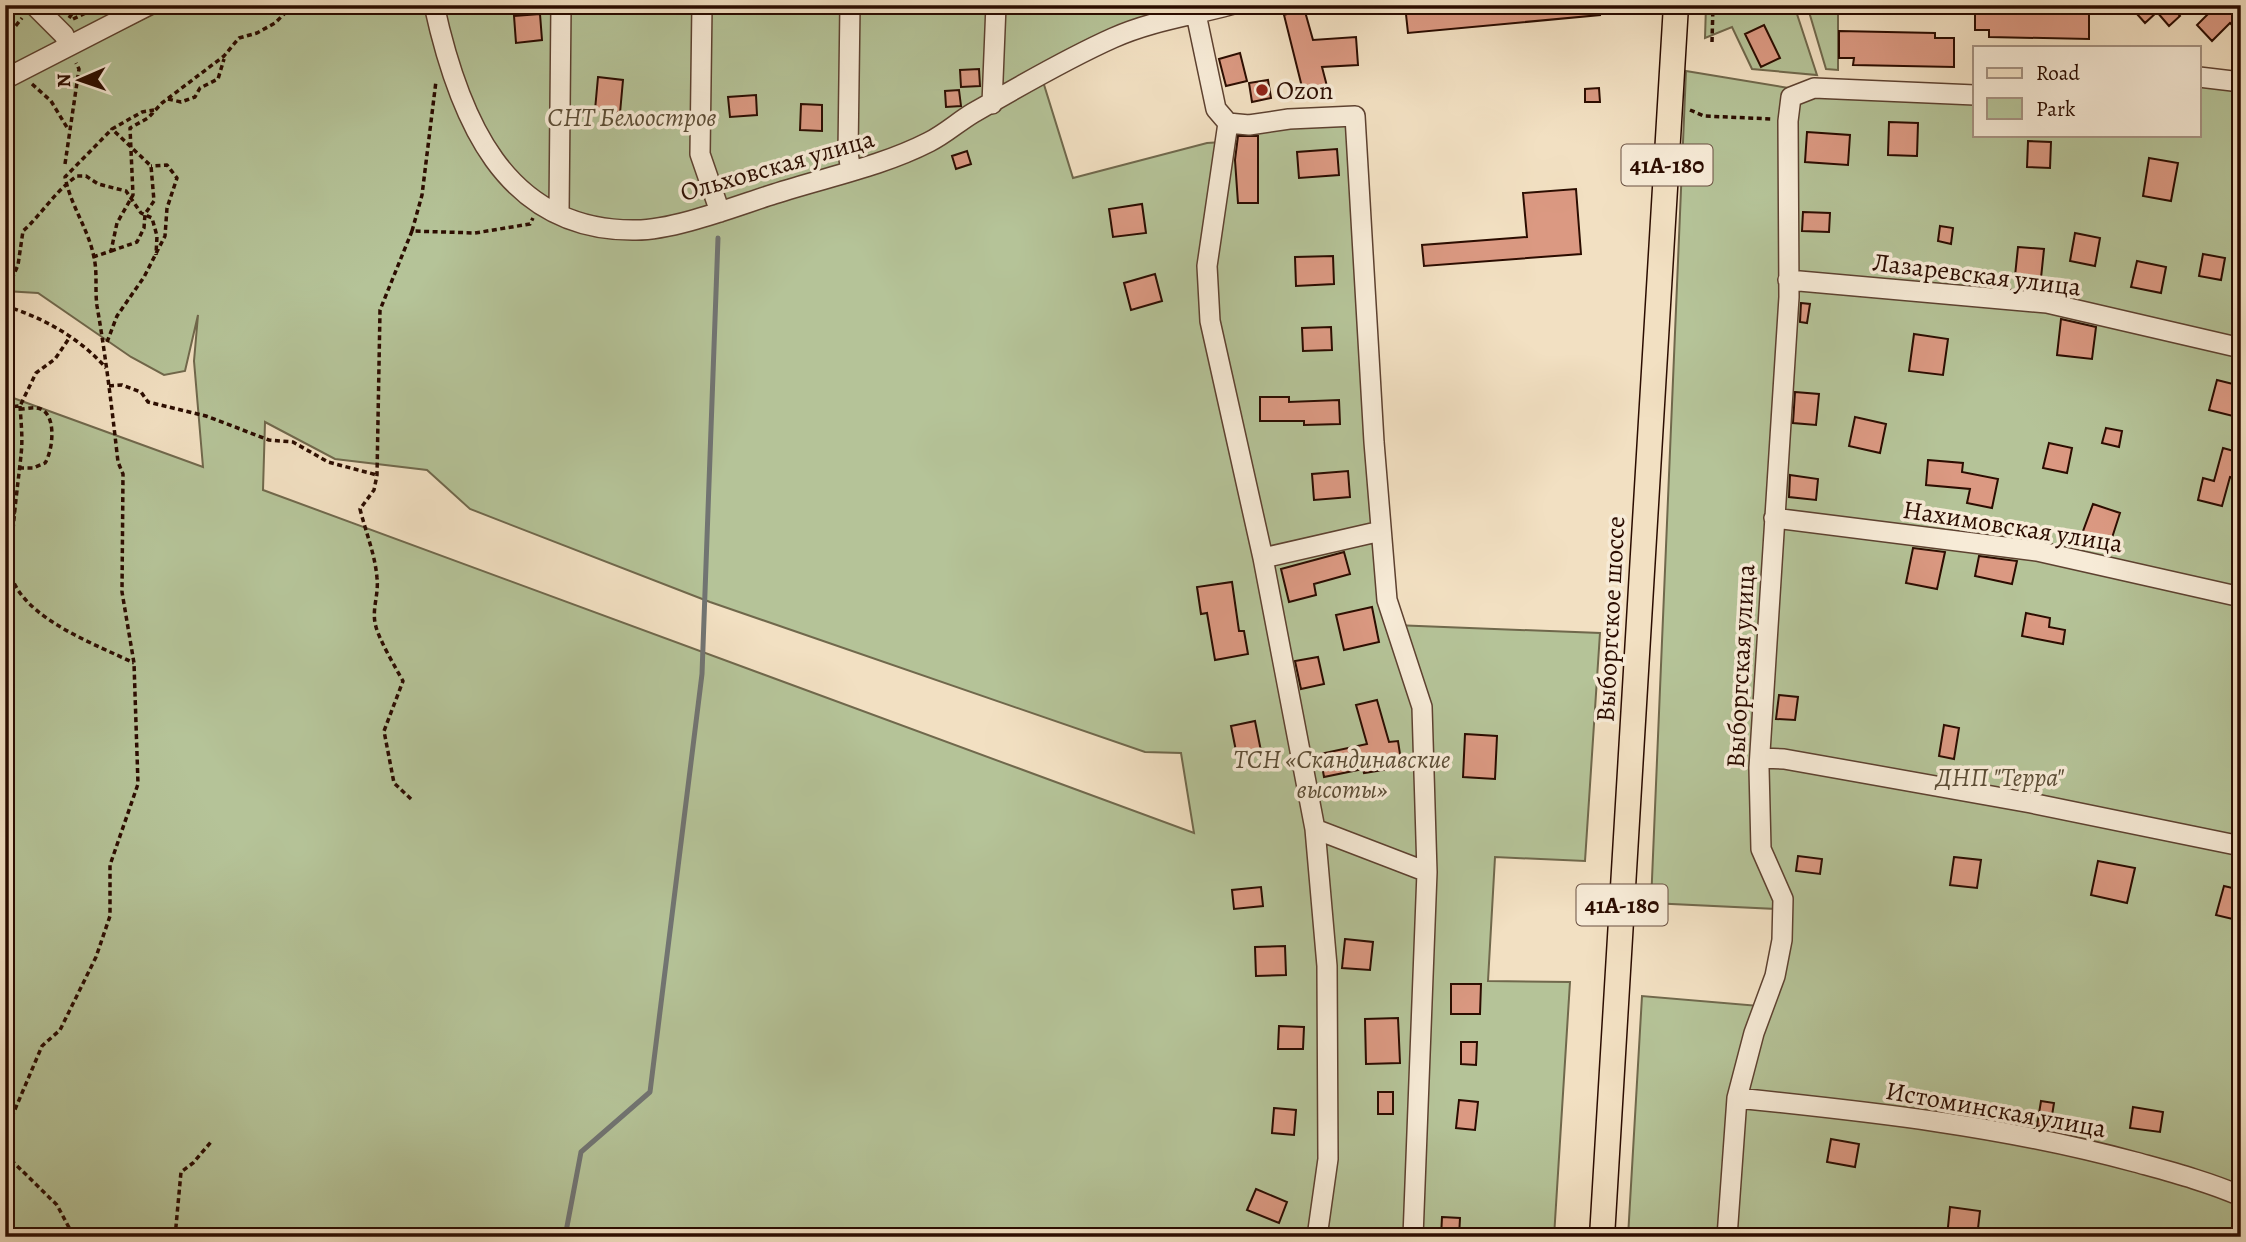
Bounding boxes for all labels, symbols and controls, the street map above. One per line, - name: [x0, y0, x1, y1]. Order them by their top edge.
- north arrow: [46, 46, 116, 116]
- legend: [1973, 46, 2200, 136]
- text: Road: [2036, 59, 2080, 87]
- text: N: [51, 73, 77, 88]
- place label: Ozon: [1276, 73, 1333, 108]
- marker: Ozon: [1254, 82, 1270, 98]
- text: Park: [2036, 95, 2076, 123]
- park label: СНТ Белоостров: [547, 100, 717, 135]
- street label: Ольховская улица: [676, 121, 878, 210]
- road number: 41А-180: [1622, 145, 1712, 186]
- street label: Лазаревская улица: [1871, 244, 2083, 305]
- street label: Нахимовская улица: [1900, 492, 2125, 561]
- street label: Выборгское шоссе: [1588, 515, 1633, 723]
- street label: Выборгская улица: [1718, 563, 1763, 769]
- park label: ТСН «Скандинавские высоты»: [1233, 742, 1451, 807]
- park label: ДНП "Терра": [1934, 760, 2064, 795]
- road number: 41А-180: [1576, 884, 1668, 925]
- street label: Истоминская улица: [1883, 1073, 2109, 1146]

